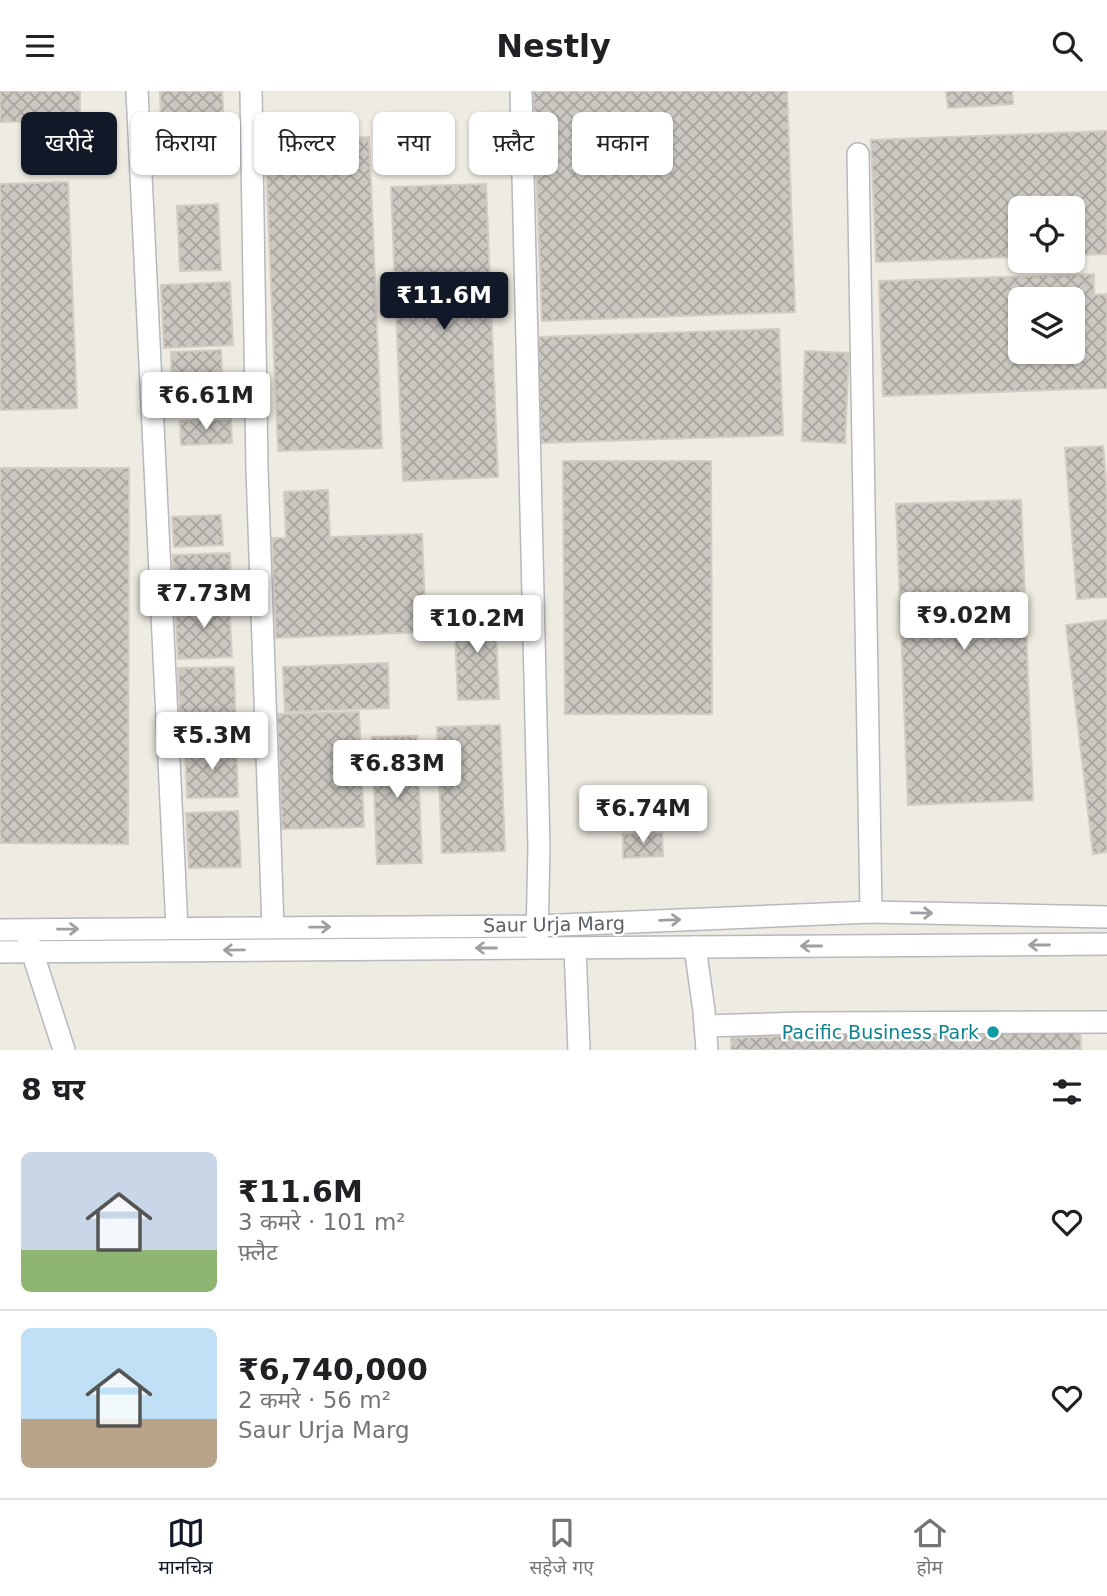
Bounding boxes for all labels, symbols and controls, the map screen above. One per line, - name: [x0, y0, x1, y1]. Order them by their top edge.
- icon: menu: [21, 27, 59, 65]
- text: Nestly: [496, 27, 611, 65]
- icon: search: [1048, 27, 1086, 65]
- chip: खरीदें: [21, 112, 117, 175]
- chip: किराया: [131, 112, 240, 175]
- chip: फ़िल्टर: [254, 112, 359, 175]
- chip: नया: [373, 112, 455, 175]
- chip: फ़्लैट: [469, 112, 558, 175]
- chip: मकान: [572, 112, 673, 175]
- map controls: [1008, 196, 1085, 364]
- button: locate: [1008, 196, 1085, 273]
- pin: ₹11.6M: [387, 273, 501, 332]
- text: ₹11.6M: [396, 282, 492, 308]
- button: layers: [1008, 287, 1085, 364]
- pin: ₹6.61M: [149, 373, 263, 432]
- text: ₹6.61M: [158, 382, 254, 408]
- pin: ₹7.73M: [147, 571, 261, 630]
- text: ₹7.73M: [156, 580, 252, 606]
- pin: ₹9.02M: [907, 593, 1021, 652]
- pin: ₹10.2M: [420, 595, 534, 655]
- text: ₹9.02M: [916, 602, 1012, 628]
- text: ₹10.2M: [429, 605, 525, 631]
- pin: ₹5.3M: [163, 713, 261, 772]
- text: ₹5.3M: [172, 722, 252, 748]
- pin: ₹6.83M: [340, 741, 454, 800]
- text: ₹6.83M: [349, 750, 445, 776]
- pin: ₹6.74M: [586, 785, 700, 845]
- text: ₹6.74M: [595, 795, 691, 821]
- one-way arrow: [910, 907, 933, 920]
- street label: Saur Urja Marg: [483, 912, 625, 936]
- one-way arrow: [658, 914, 681, 927]
- one-way arrow: [308, 920, 331, 934]
- one-way arrow: [56, 923, 79, 936]
- one-way arrow: [1028, 938, 1051, 952]
- one-way arrow: [800, 939, 823, 953]
- one-way arrow: [475, 941, 498, 955]
- one-way arrow: [223, 943, 246, 957]
- place label: Pacific Business Park: [782, 1021, 979, 1043]
- marker: Pacific Business Park: [985, 1024, 1001, 1040]
- text: 8 घर: [21, 1072, 85, 1107]
- icon: filters: [1048, 1073, 1086, 1111]
- text: ₹11.6M: [238, 1174, 363, 1209]
- icon: home: [77, 1180, 161, 1264]
- icon: heart: [1048, 1203, 1086, 1241]
- text: 3 कमरे · 101 m²: [238, 1209, 406, 1235]
- text: फ़्लैट: [238, 1239, 278, 1265]
- text: ₹6,740,000: [238, 1352, 428, 1387]
- icon: home: [77, 1356, 161, 1440]
- icon: heart: [1048, 1379, 1086, 1417]
- text: 2 कमरे · 56 m²: [238, 1387, 391, 1413]
- text: Saur Urja Marg: [238, 1417, 410, 1443]
- tab: मानचित्र: [158, 1514, 213, 1582]
- tab: सहेजे गए: [530, 1514, 594, 1582]
- tab: होम: [911, 1514, 949, 1582]

